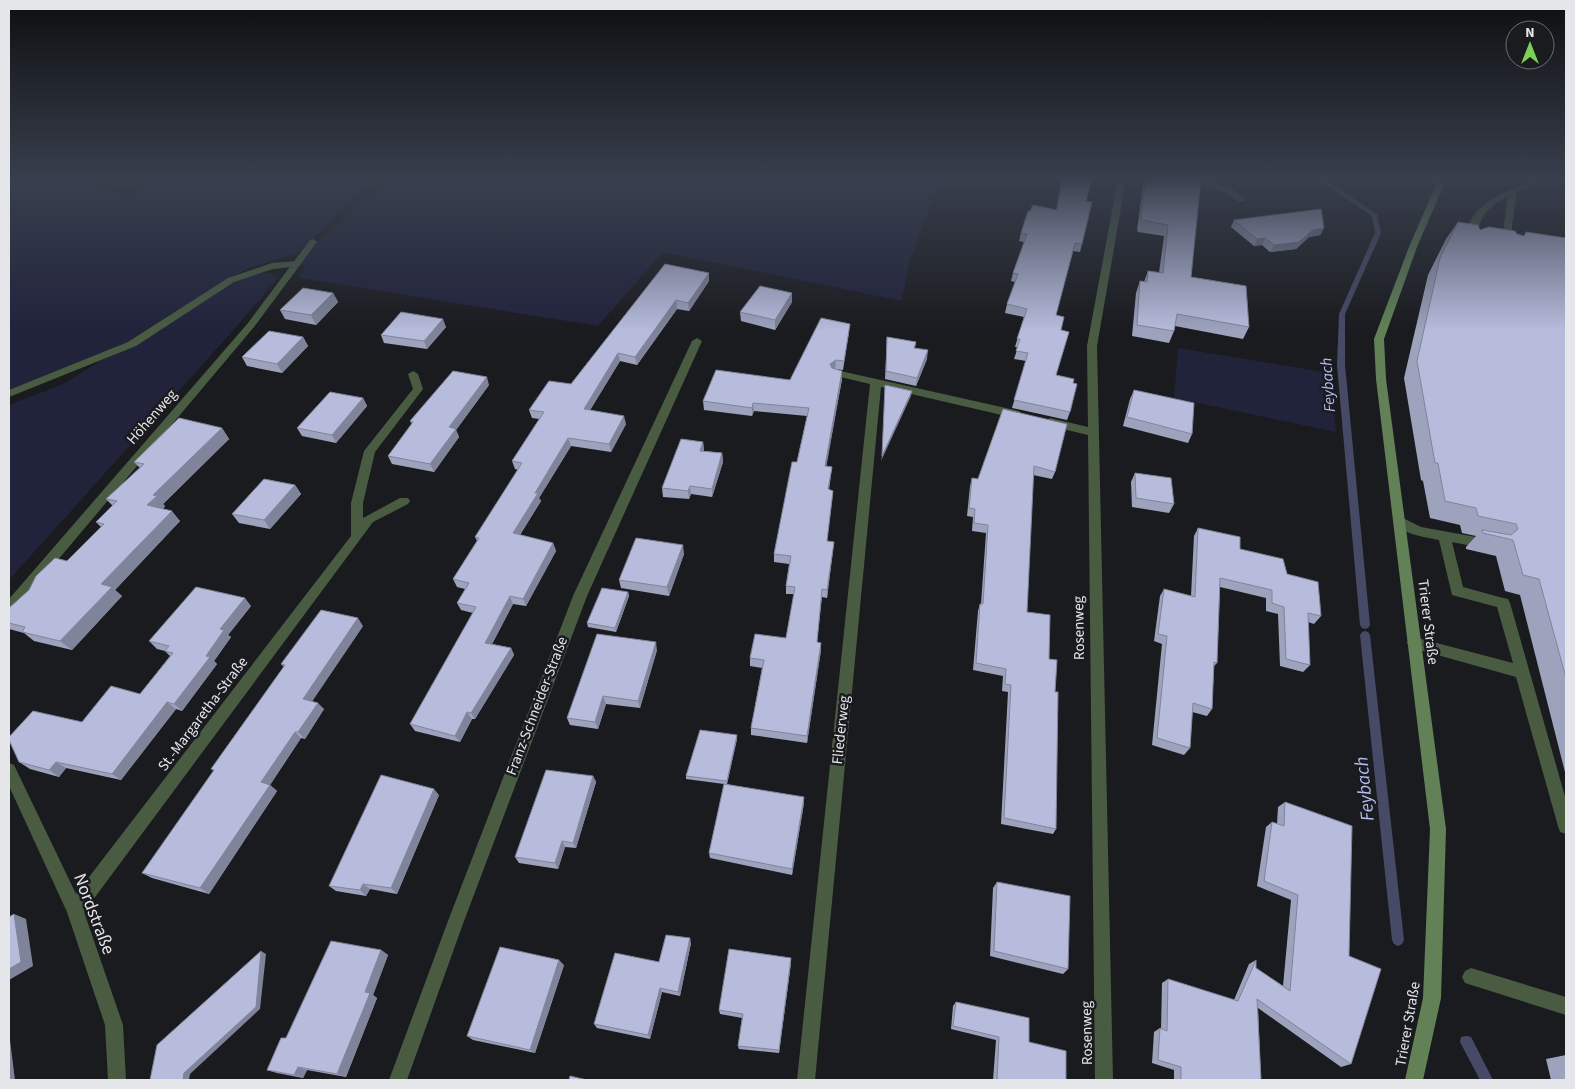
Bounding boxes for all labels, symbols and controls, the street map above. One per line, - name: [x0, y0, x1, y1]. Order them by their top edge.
- north arrow: [1505, 20, 1555, 70]
- text: N: [1525, 23, 1535, 43]
- water label: Feybach: [1315, 357, 1341, 413]
- street label: Höhenweg: [122, 384, 182, 449]
- street label: Trierer Straße: [1412, 578, 1444, 666]
- street label: Rosenweg: [1068, 595, 1090, 660]
- street label: Franz-Schneider-Straße: [501, 634, 573, 778]
- street label: St.-Margaretha-Straße: [153, 652, 253, 776]
- street label: Fliederweg: [827, 694, 855, 766]
- water label: Feybach: [1348, 755, 1382, 823]
- street label: Nordstraße: [67, 870, 121, 958]
- street label: Trierer Straße: [1390, 980, 1426, 1068]
- street label: Rosenweg: [1076, 1000, 1098, 1065]

